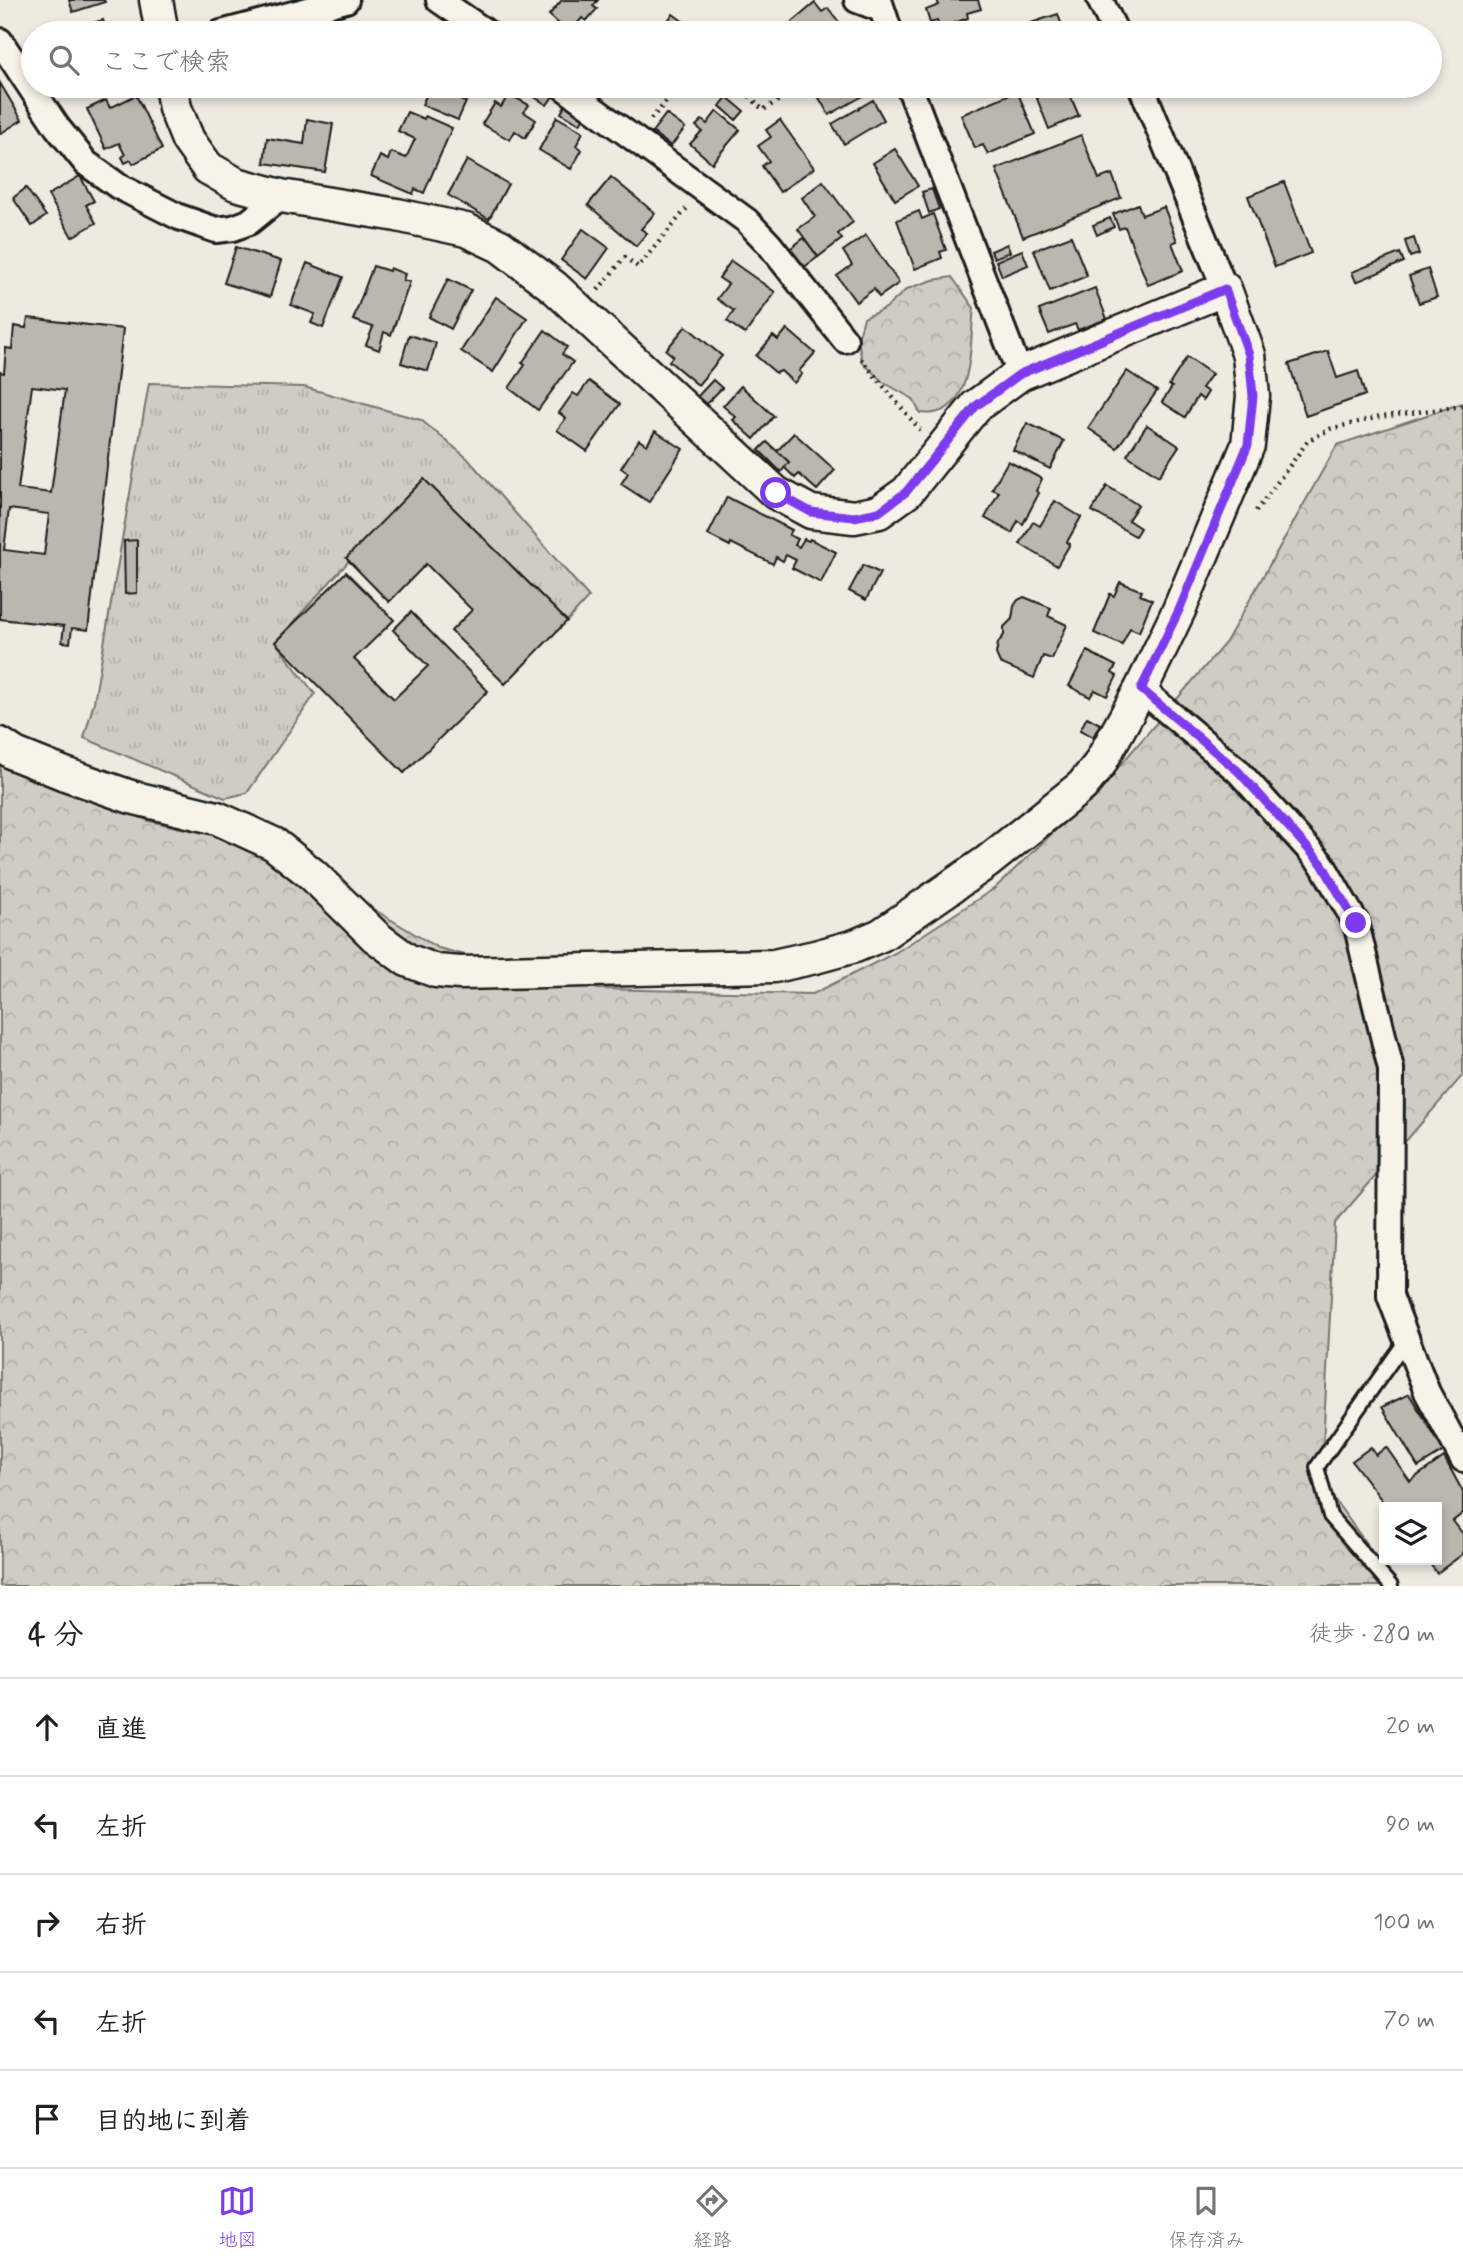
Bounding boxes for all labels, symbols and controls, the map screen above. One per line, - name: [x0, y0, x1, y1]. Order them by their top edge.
- search box: [21, 21, 1442, 98]
- icon: search: [45, 41, 83, 79]
- text: ここで検索: [101, 46, 231, 80]
- route start: [760, 477, 791, 508]
- route end: [1340, 907, 1371, 938]
- map controls: [1379, 1502, 1442, 1565]
- button: layers: [1379, 1502, 1442, 1565]
- text: 4 分: [28, 1616, 84, 1655]
- text: 徒歩 · 280 m: [1309, 1620, 1435, 1650]
- icon: ahead: [28, 1708, 66, 1746]
- text: 20 m: [1386, 1712, 1435, 1742]
- text: 直進: [95, 1713, 147, 1747]
- icon: left: [28, 1806, 66, 1844]
- text: 90 m: [1386, 1810, 1435, 1840]
- text: 左折: [95, 1811, 147, 1845]
- icon: right: [28, 1904, 66, 1942]
- text: 100 m: [1373, 1908, 1435, 1938]
- text: 右折: [95, 1909, 147, 1943]
- icon: left: [28, 2002, 66, 2040]
- text: 70 m: [1383, 2006, 1435, 2036]
- text: 左折: [95, 2007, 147, 2041]
- icon: arrive: [28, 2100, 66, 2138]
- text: 目的地に到着: [95, 2105, 251, 2139]
- tab: 地図: [218, 2182, 257, 2253]
- tab: 経路: [693, 2182, 732, 2253]
- tab: 保存済み: [1168, 2182, 1245, 2253]

